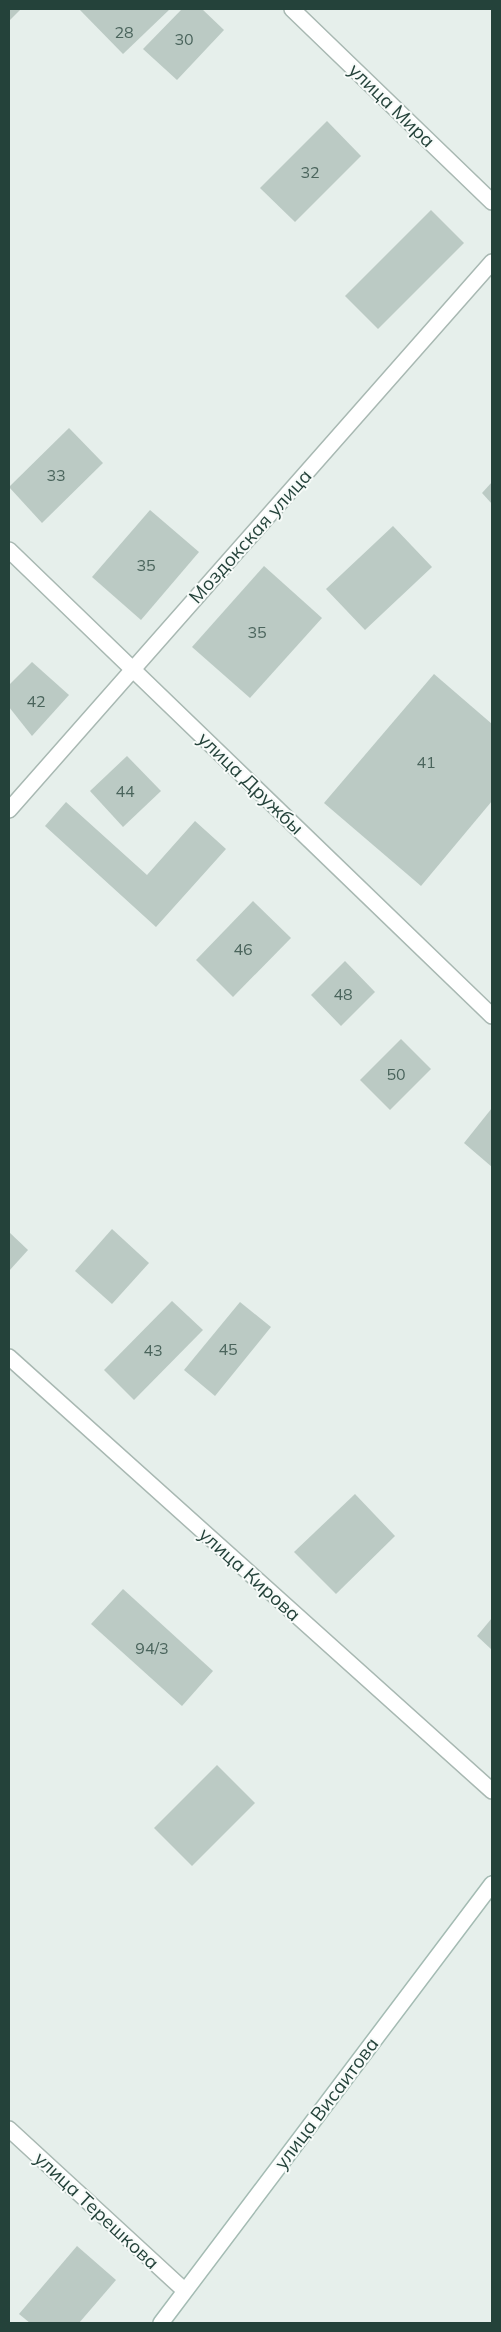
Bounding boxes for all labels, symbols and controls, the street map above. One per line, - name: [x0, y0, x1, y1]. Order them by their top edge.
- house number: 28: [114, 22, 134, 42]
- house number: 30: [174, 29, 194, 49]
- street label: улица Мира: [344, 58, 440, 152]
- house number: 32: [300, 162, 320, 182]
- street label: Моздокская улица: [183, 464, 317, 608]
- house number: 33: [46, 465, 66, 485]
- house number: 35: [136, 555, 156, 575]
- house number: 35: [247, 622, 267, 642]
- house number: 42: [26, 691, 46, 711]
- street label: улица Дружбы: [193, 726, 309, 840]
- house number: 41: [416, 752, 436, 772]
- house number: 44: [115, 781, 135, 801]
- house number: 46: [233, 939, 253, 959]
- house number: 48: [333, 984, 353, 1004]
- house number: 50: [386, 1064, 406, 1084]
- house number: 45: [218, 1339, 238, 1359]
- house number: 43: [143, 1340, 163, 1360]
- street label: улица Кирова: [194, 1522, 306, 1626]
- house number: 94/3: [135, 1638, 169, 1658]
- street label: улица Висаитова: [269, 2032, 383, 2174]
- street label: улица Терешкова: [30, 2146, 164, 2274]

